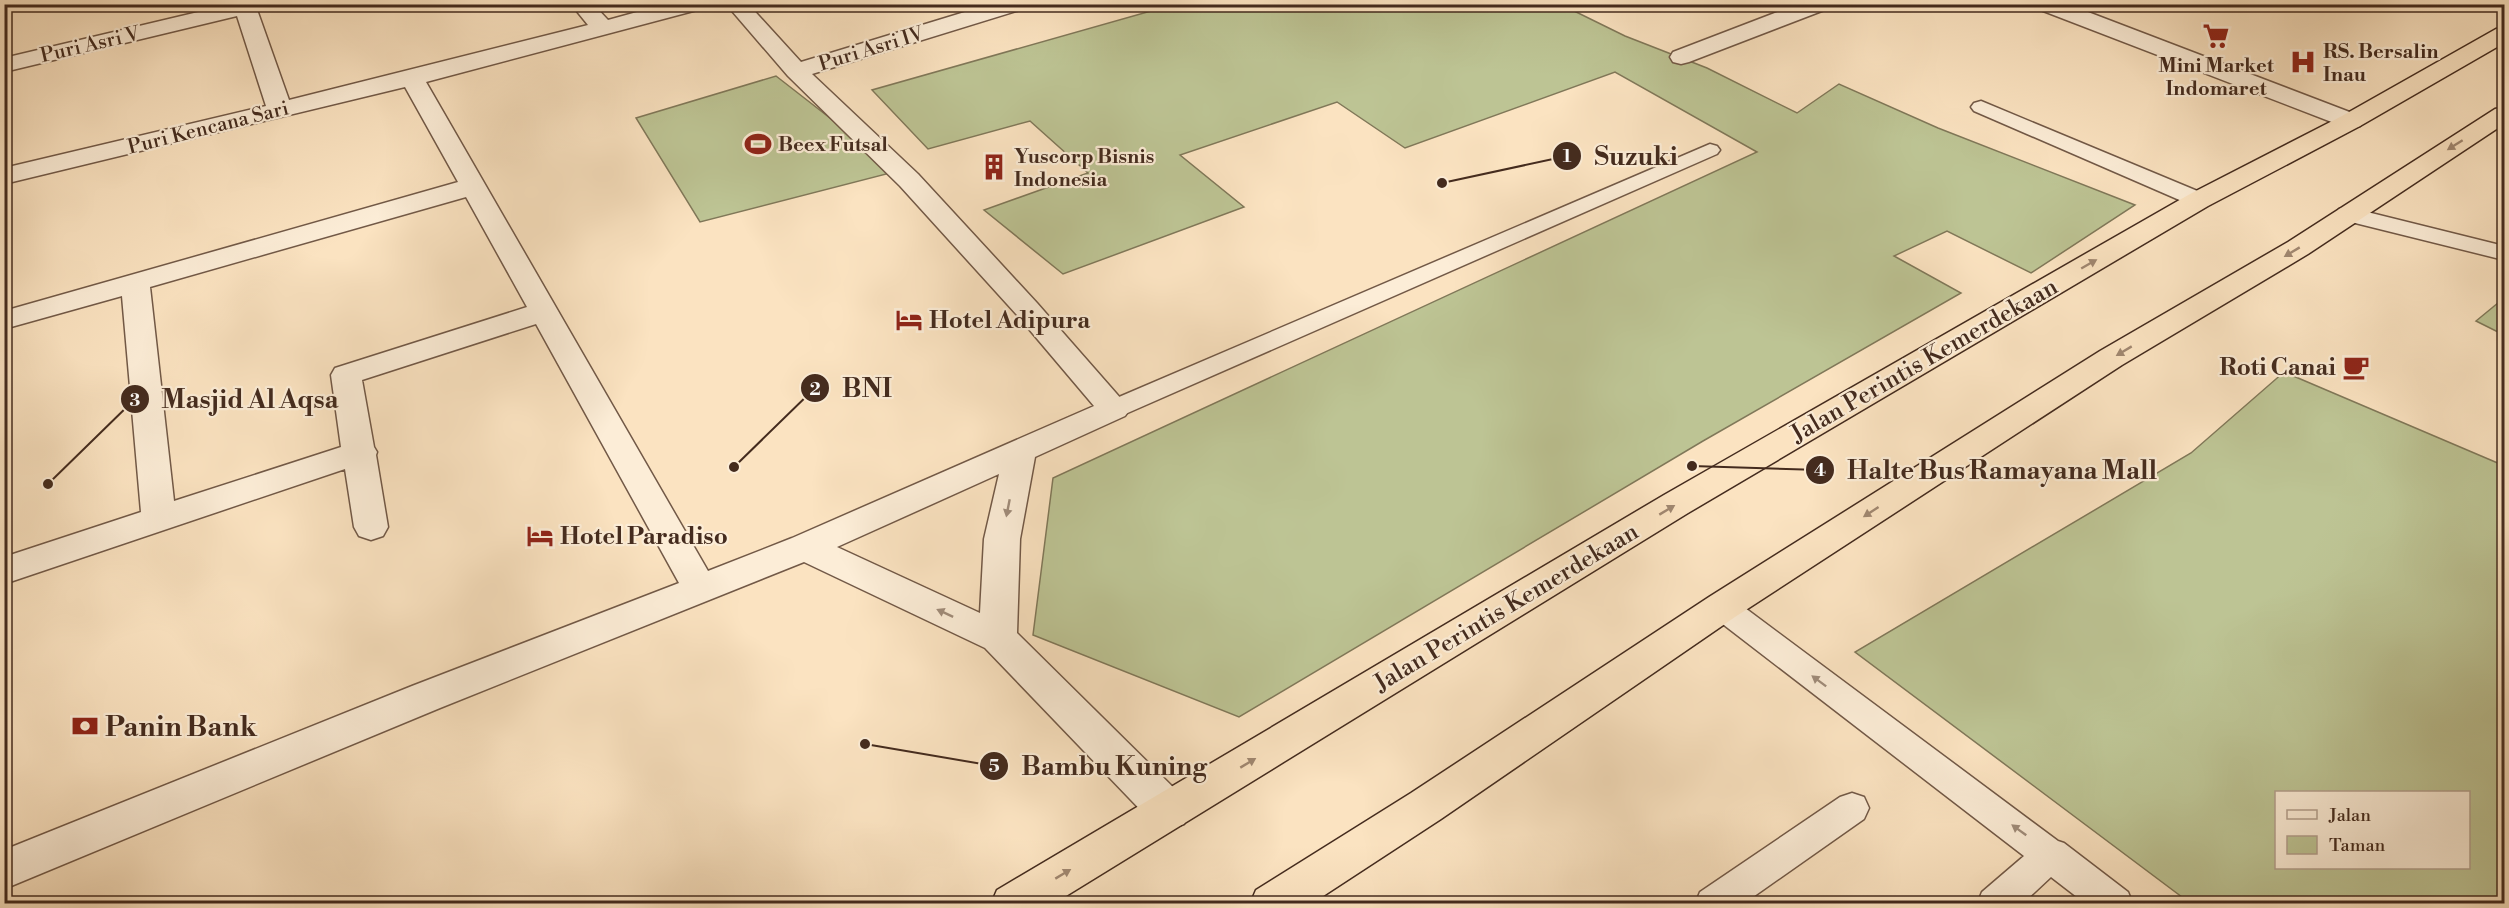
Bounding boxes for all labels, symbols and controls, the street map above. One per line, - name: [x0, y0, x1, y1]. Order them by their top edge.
- street label: Puri Asri IV: [816, 21, 928, 77]
- supermarket icon: Mini Market Indomaret: [2201, 21, 2231, 51]
- street label: Puri Asri V: [38, 22, 143, 69]
- place label: RS. Bersalin Inau: [2323, 40, 2439, 88]
- hospital icon: RS. Bersalin Inau: [2288, 47, 2318, 77]
- place label: Mini Market Indomaret: [2158, 54, 2275, 102]
- street label: Puri Kencana Sari: [125, 96, 292, 161]
- sports icon: Beex Futsal: [743, 129, 773, 159]
- place label: Beex Futsal: [778, 133, 888, 158]
- callout: Suzuki: [1552, 134, 1689, 178]
- one-way arrow: [2447, 140, 2463, 151]
- text: Suzuki: [1594, 141, 1678, 173]
- place label: Yuscorp Bisnis Indonesia: [1014, 145, 1154, 193]
- text: 1: [1563, 145, 1572, 168]
- building icon: Yuscorp Bisnis Indonesia: [979, 152, 1009, 182]
- one-way arrow: [2284, 246, 2300, 257]
- one-way arrow: [2081, 258, 2097, 269]
- street label: Jalan Perintis Kemerdekaan: [1785, 272, 2063, 450]
- hotel icon: Hotel Adipura: [894, 305, 924, 335]
- place label: Hotel Adipura: [929, 306, 1091, 336]
- one-way arrow: [2116, 345, 2132, 356]
- cafe icon: Roti Canai: [2341, 352, 2371, 382]
- place label: Roti Canai: [2219, 353, 2336, 383]
- callout: BNI: [800, 366, 904, 410]
- text: BNI: [842, 373, 892, 405]
- callout: Masjid Al Aqsa: [120, 377, 351, 421]
- text: 2: [809, 378, 821, 401]
- text: Masjid Al Aqsa: [161, 384, 340, 416]
- text: 3: [130, 389, 141, 412]
- callout: Halte Bus Ramayana Mall: [1805, 448, 2169, 492]
- text: Halte Bus Ramayana Mall: [1847, 455, 2158, 487]
- text: 4: [1814, 459, 1826, 482]
- one-way arrow: [1003, 499, 1012, 518]
- one-way arrow: [1659, 505, 1675, 516]
- one-way arrow: [1863, 507, 1879, 518]
- street label: Jalan Perintis Kemerdekaan: [1368, 517, 1644, 699]
- hotel icon: Hotel Paradiso: [525, 521, 555, 551]
- place label: Hotel Paradiso: [560, 522, 728, 552]
- one-way arrow: [937, 608, 954, 617]
- one-way arrow: [1811, 675, 1827, 688]
- place label: Panin Bank: [105, 710, 258, 745]
- bank icon: Panin Bank: [70, 711, 100, 741]
- callout: Bambu Kuning: [979, 744, 1219, 788]
- text: Bambu Kuning: [1021, 751, 1208, 783]
- text: 5: [988, 755, 1000, 778]
- one-way arrow: [1240, 758, 1256, 769]
- legend: [2275, 791, 2470, 869]
- text: Jalan: [2328, 804, 2371, 827]
- one-way arrow: [2011, 824, 2027, 836]
- text: Taman: [2329, 834, 2386, 857]
- one-way arrow: [1055, 869, 1071, 880]

